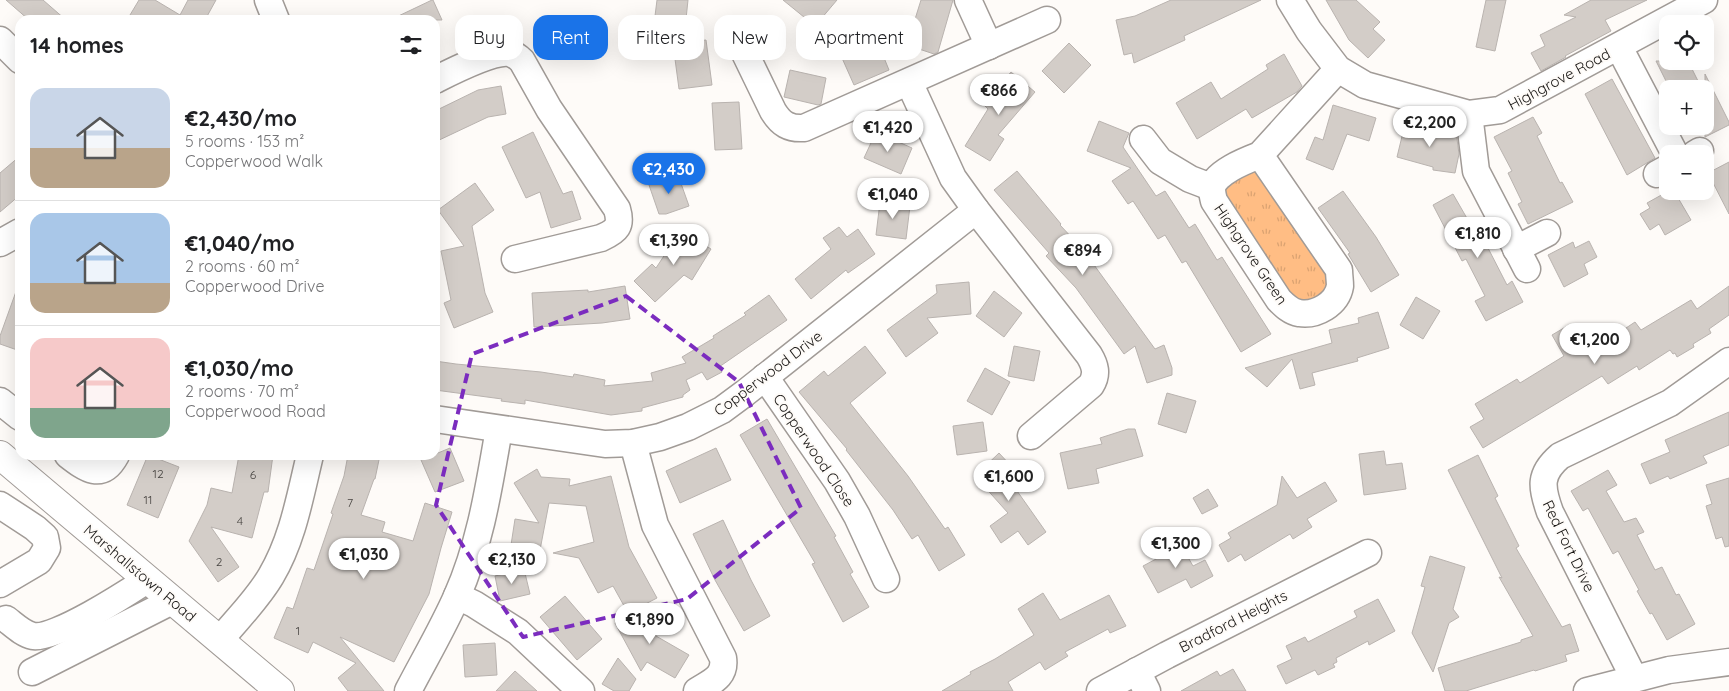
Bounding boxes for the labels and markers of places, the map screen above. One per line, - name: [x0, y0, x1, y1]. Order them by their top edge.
- pin: €866: [969, 74, 1029, 116]
- pin: €2,200: [1389, 106, 1471, 148]
- pin: €1,420: [847, 110, 929, 153]
- pin: €2,430: [628, 152, 710, 195]
- pin: €1,040: [852, 178, 934, 220]
- pin: €1,810: [1437, 216, 1519, 259]
- pin: €1,390: [633, 224, 715, 266]
- pin: €894: [1053, 234, 1113, 276]
- pin: €1,200: [1554, 322, 1636, 365]
- pin: €1,600: [968, 460, 1050, 502]
- pin: €1,300: [1135, 526, 1217, 569]
- pin: €1,030: [323, 538, 405, 580]
- pin: €2,130: [471, 542, 553, 585]
- pin: €1,890: [609, 602, 691, 645]

